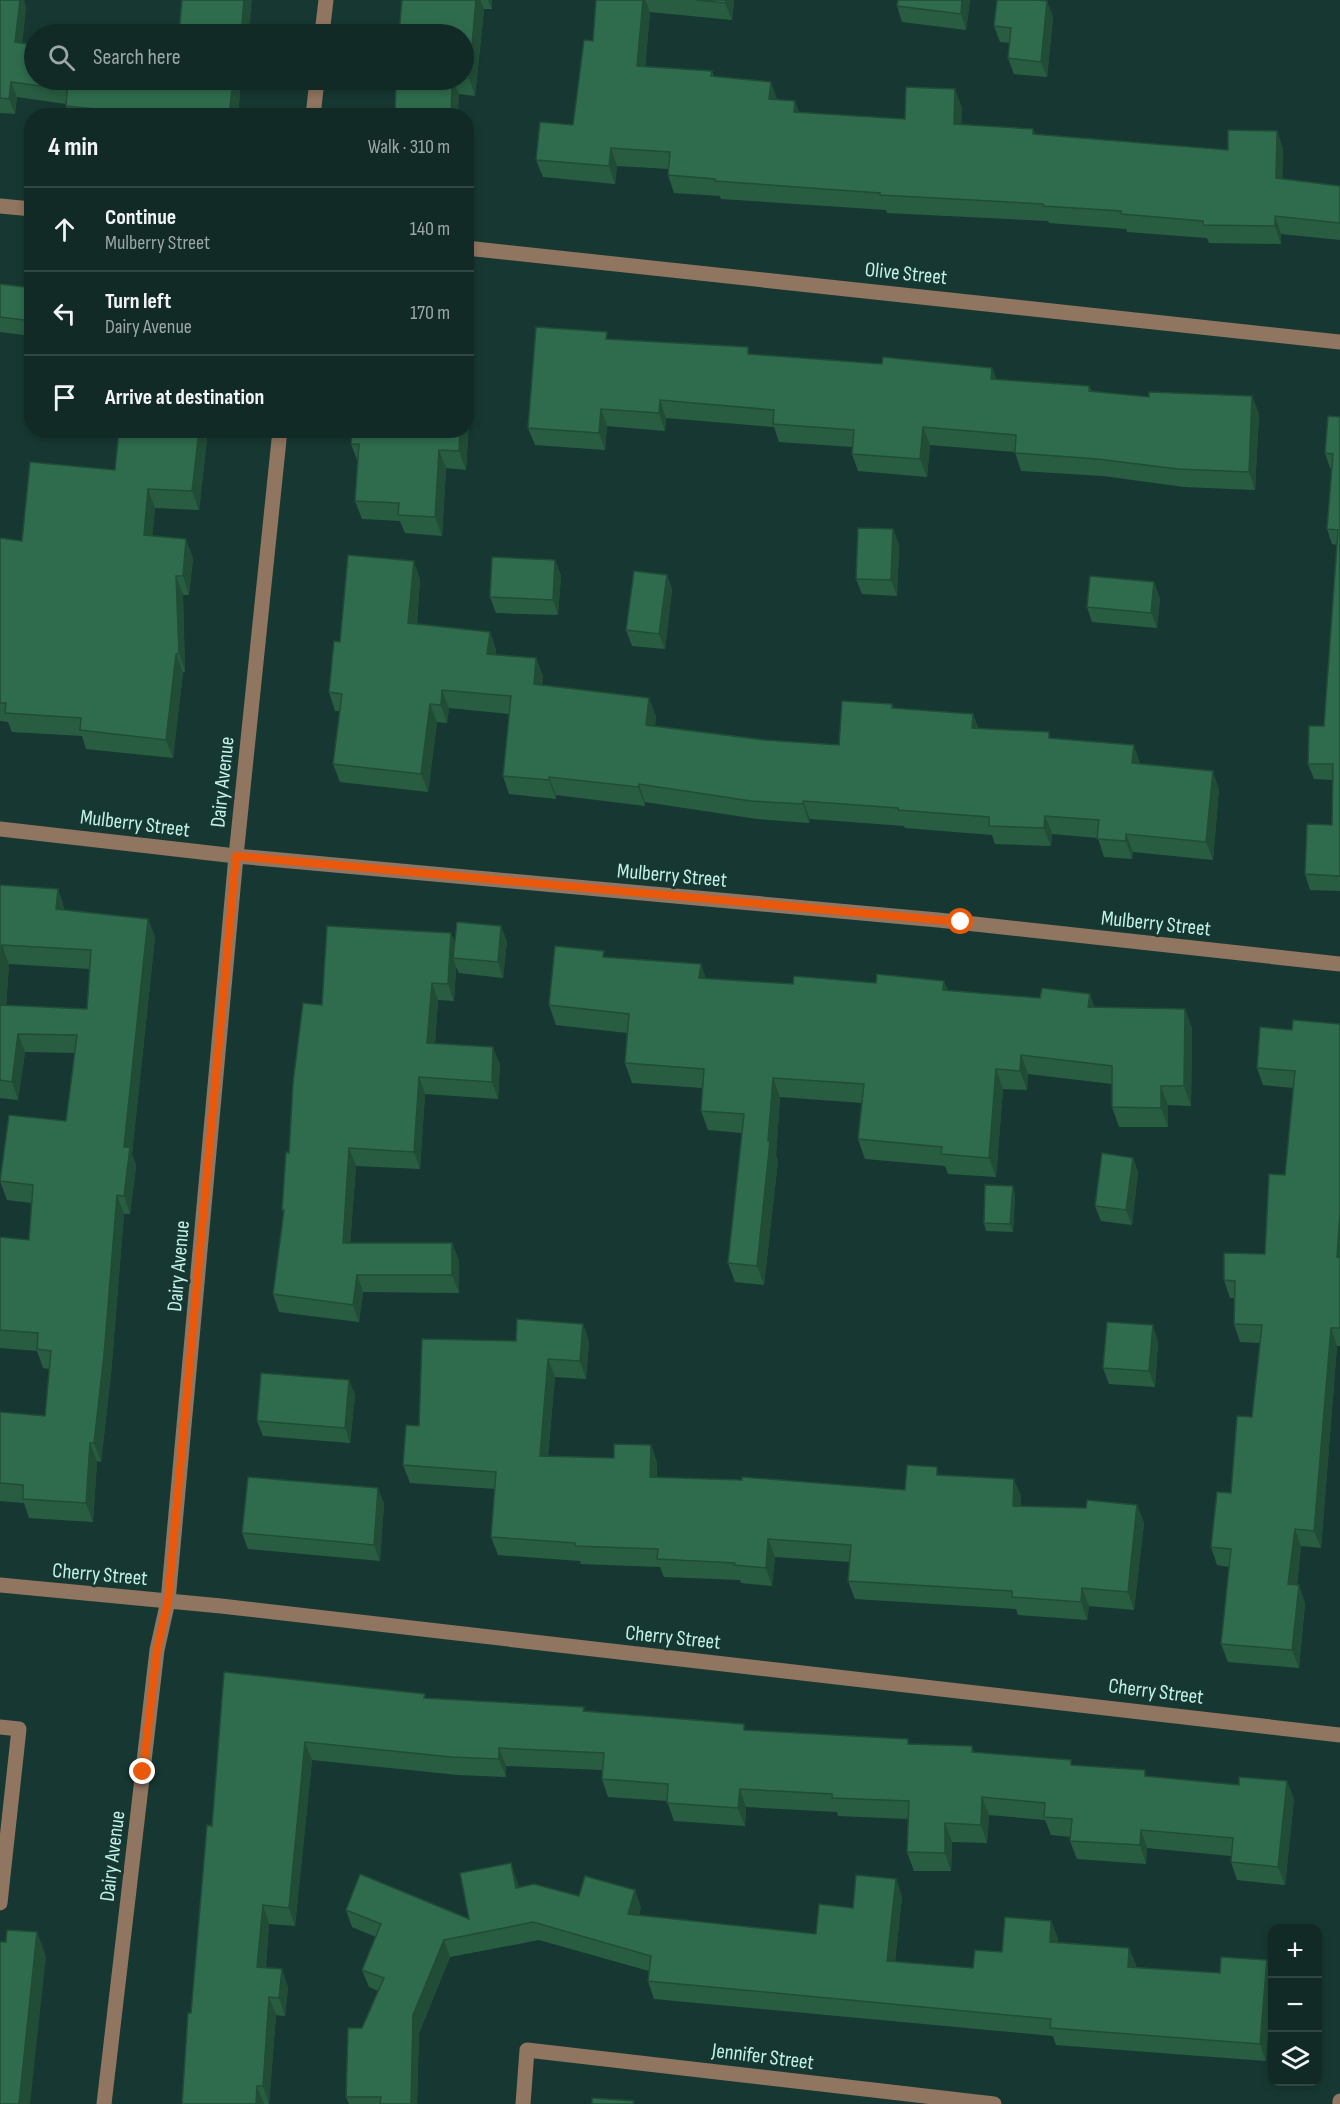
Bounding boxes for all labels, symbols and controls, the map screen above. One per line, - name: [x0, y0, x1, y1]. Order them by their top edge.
- search box: [24, 24, 474, 90]
- icon: search: [45, 41, 78, 74]
- text: Search here: [93, 44, 180, 71]
- text: 4 min: [48, 132, 98, 163]
- text: Walk · 310 m: [368, 135, 450, 159]
- text: Continue: [105, 204, 176, 231]
- icon: ahead: [48, 213, 81, 246]
- text: 140 m: [410, 217, 450, 241]
- text: Mulberry Street: [105, 231, 210, 255]
- street label: Olive Street: [864, 257, 948, 290]
- text: Turn left: [105, 288, 171, 315]
- icon: left: [48, 297, 81, 330]
- text: 170 m: [410, 301, 450, 325]
- text: Dairy Avenue: [105, 315, 192, 339]
- icon: arrive: [48, 381, 81, 414]
- text: Arrive at destination: [105, 384, 264, 411]
- street label: Dairy Avenue: [205, 735, 240, 829]
- street label: Mulberry Street: [79, 804, 191, 843]
- street label: Mulberry Street: [616, 858, 728, 893]
- street label: Mulberry Street: [1100, 905, 1212, 942]
- route start: [947, 908, 973, 934]
- street label: Dairy Avenue: [162, 1220, 195, 1313]
- street label: Cherry Street: [51, 1558, 149, 1591]
- street label: Cherry Street: [624, 1620, 722, 1655]
- street label: Cherry Street: [1107, 1673, 1205, 1710]
- route end: [129, 1758, 155, 1784]
- street label: Dairy Avenue: [95, 1809, 130, 1903]
- map controls: [1268, 1924, 1322, 2086]
- button: +: [1268, 1924, 1322, 1978]
- button: −: [1268, 1978, 1322, 2032]
- button: layers: [1268, 2032, 1322, 2086]
- street label: Jennifer Street: [710, 2038, 815, 2075]

